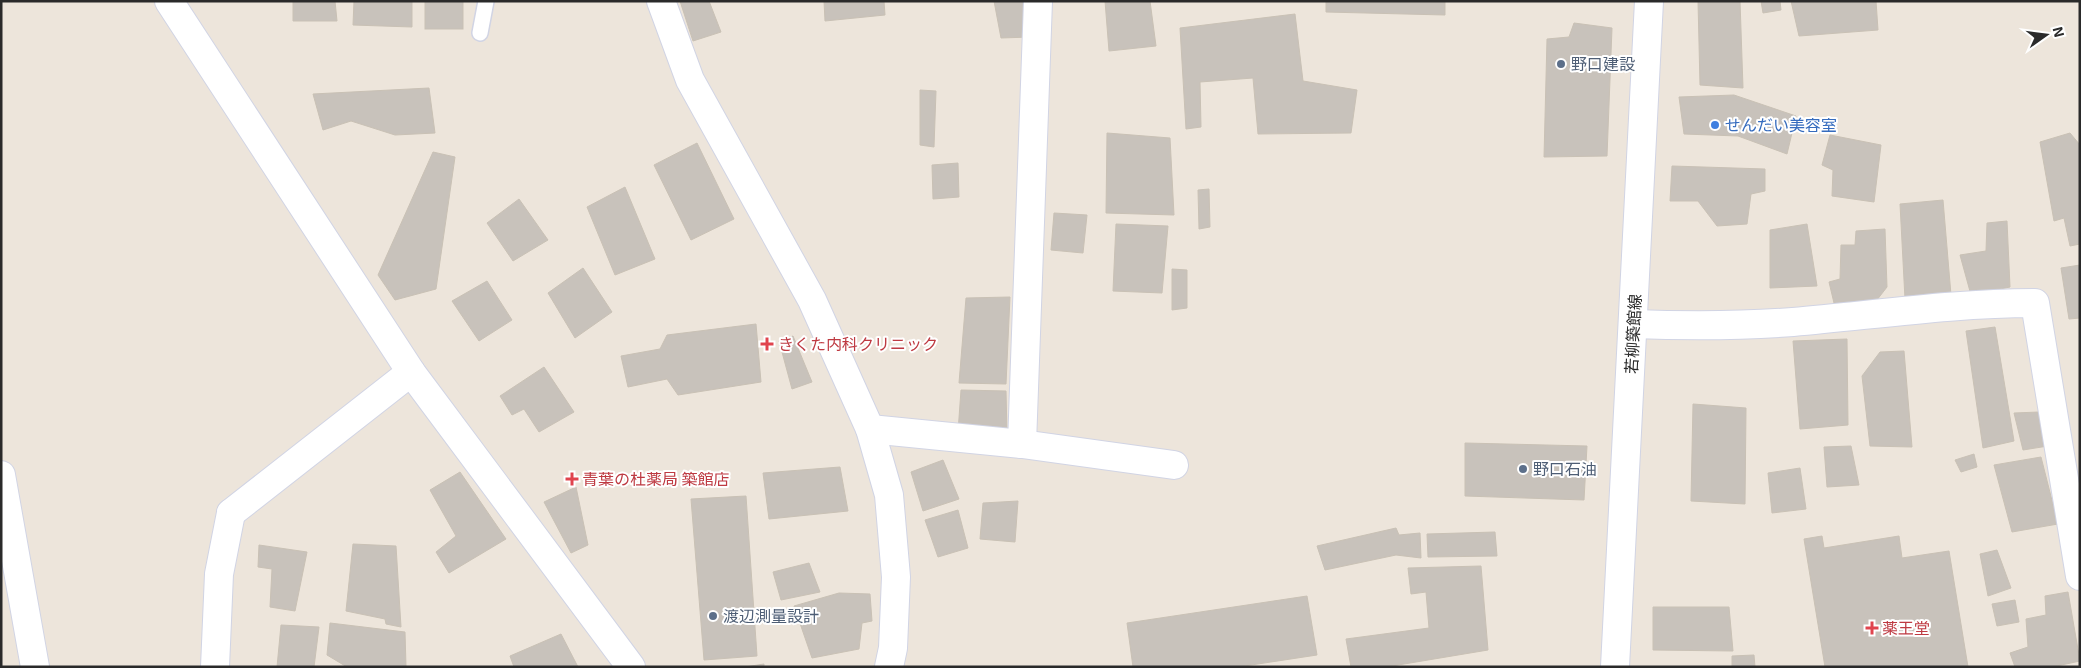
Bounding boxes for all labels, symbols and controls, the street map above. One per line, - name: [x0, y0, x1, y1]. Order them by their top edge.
- north arrow: [2021, 10, 2071, 60]
- text: N: [2050, 25, 2069, 39]
- place label: 野口建設: [1571, 54, 1635, 73]
- marker: 野口建設: [1555, 58, 1567, 70]
- place label: せんだい美容室: [1725, 115, 1837, 134]
- marker: せんだい美容室: [1709, 119, 1721, 131]
- street label: 若柳築館線: [1621, 294, 1644, 374]
- place label: きくた内科クリニック: [778, 334, 938, 353]
- marker: きくた内科クリニック: [760, 337, 774, 351]
- place label: 野口石油: [1533, 459, 1597, 478]
- marker: 野口石油: [1517, 463, 1529, 475]
- place label: 青葉の杜薬局 築館店: [582, 469, 730, 488]
- marker: 青葉の杜薬局 築館店: [566, 473, 578, 485]
- place label: 渡辺測量設計: [723, 606, 819, 625]
- marker: 渡辺測量設計: [707, 610, 719, 622]
- place label: 薬王堂: [1882, 618, 1930, 637]
- marker: 薬王堂: [1866, 622, 1878, 634]

